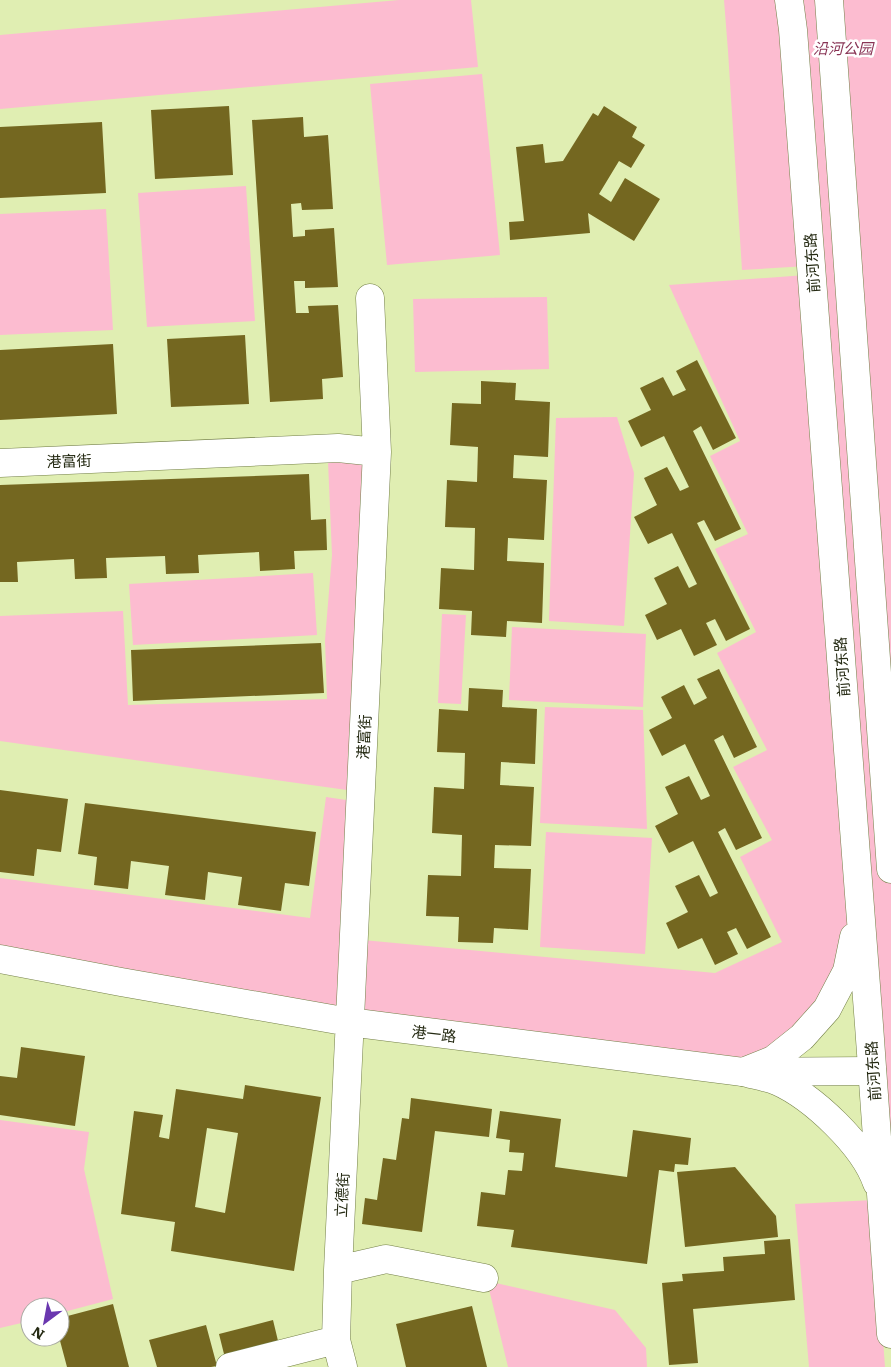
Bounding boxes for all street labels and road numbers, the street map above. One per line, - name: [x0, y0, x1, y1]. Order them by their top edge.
- street label: 前河东路: [797, 232, 825, 294]
- street label: 港富街: [46, 448, 92, 472]
- street label: 前河东路: [827, 636, 855, 698]
- street label: 港富街: [350, 714, 376, 760]
- street label: 港一路: [410, 1019, 458, 1047]
- street label: 前河东路: [858, 1040, 886, 1102]
- street label: 立德街: [328, 1172, 354, 1218]

